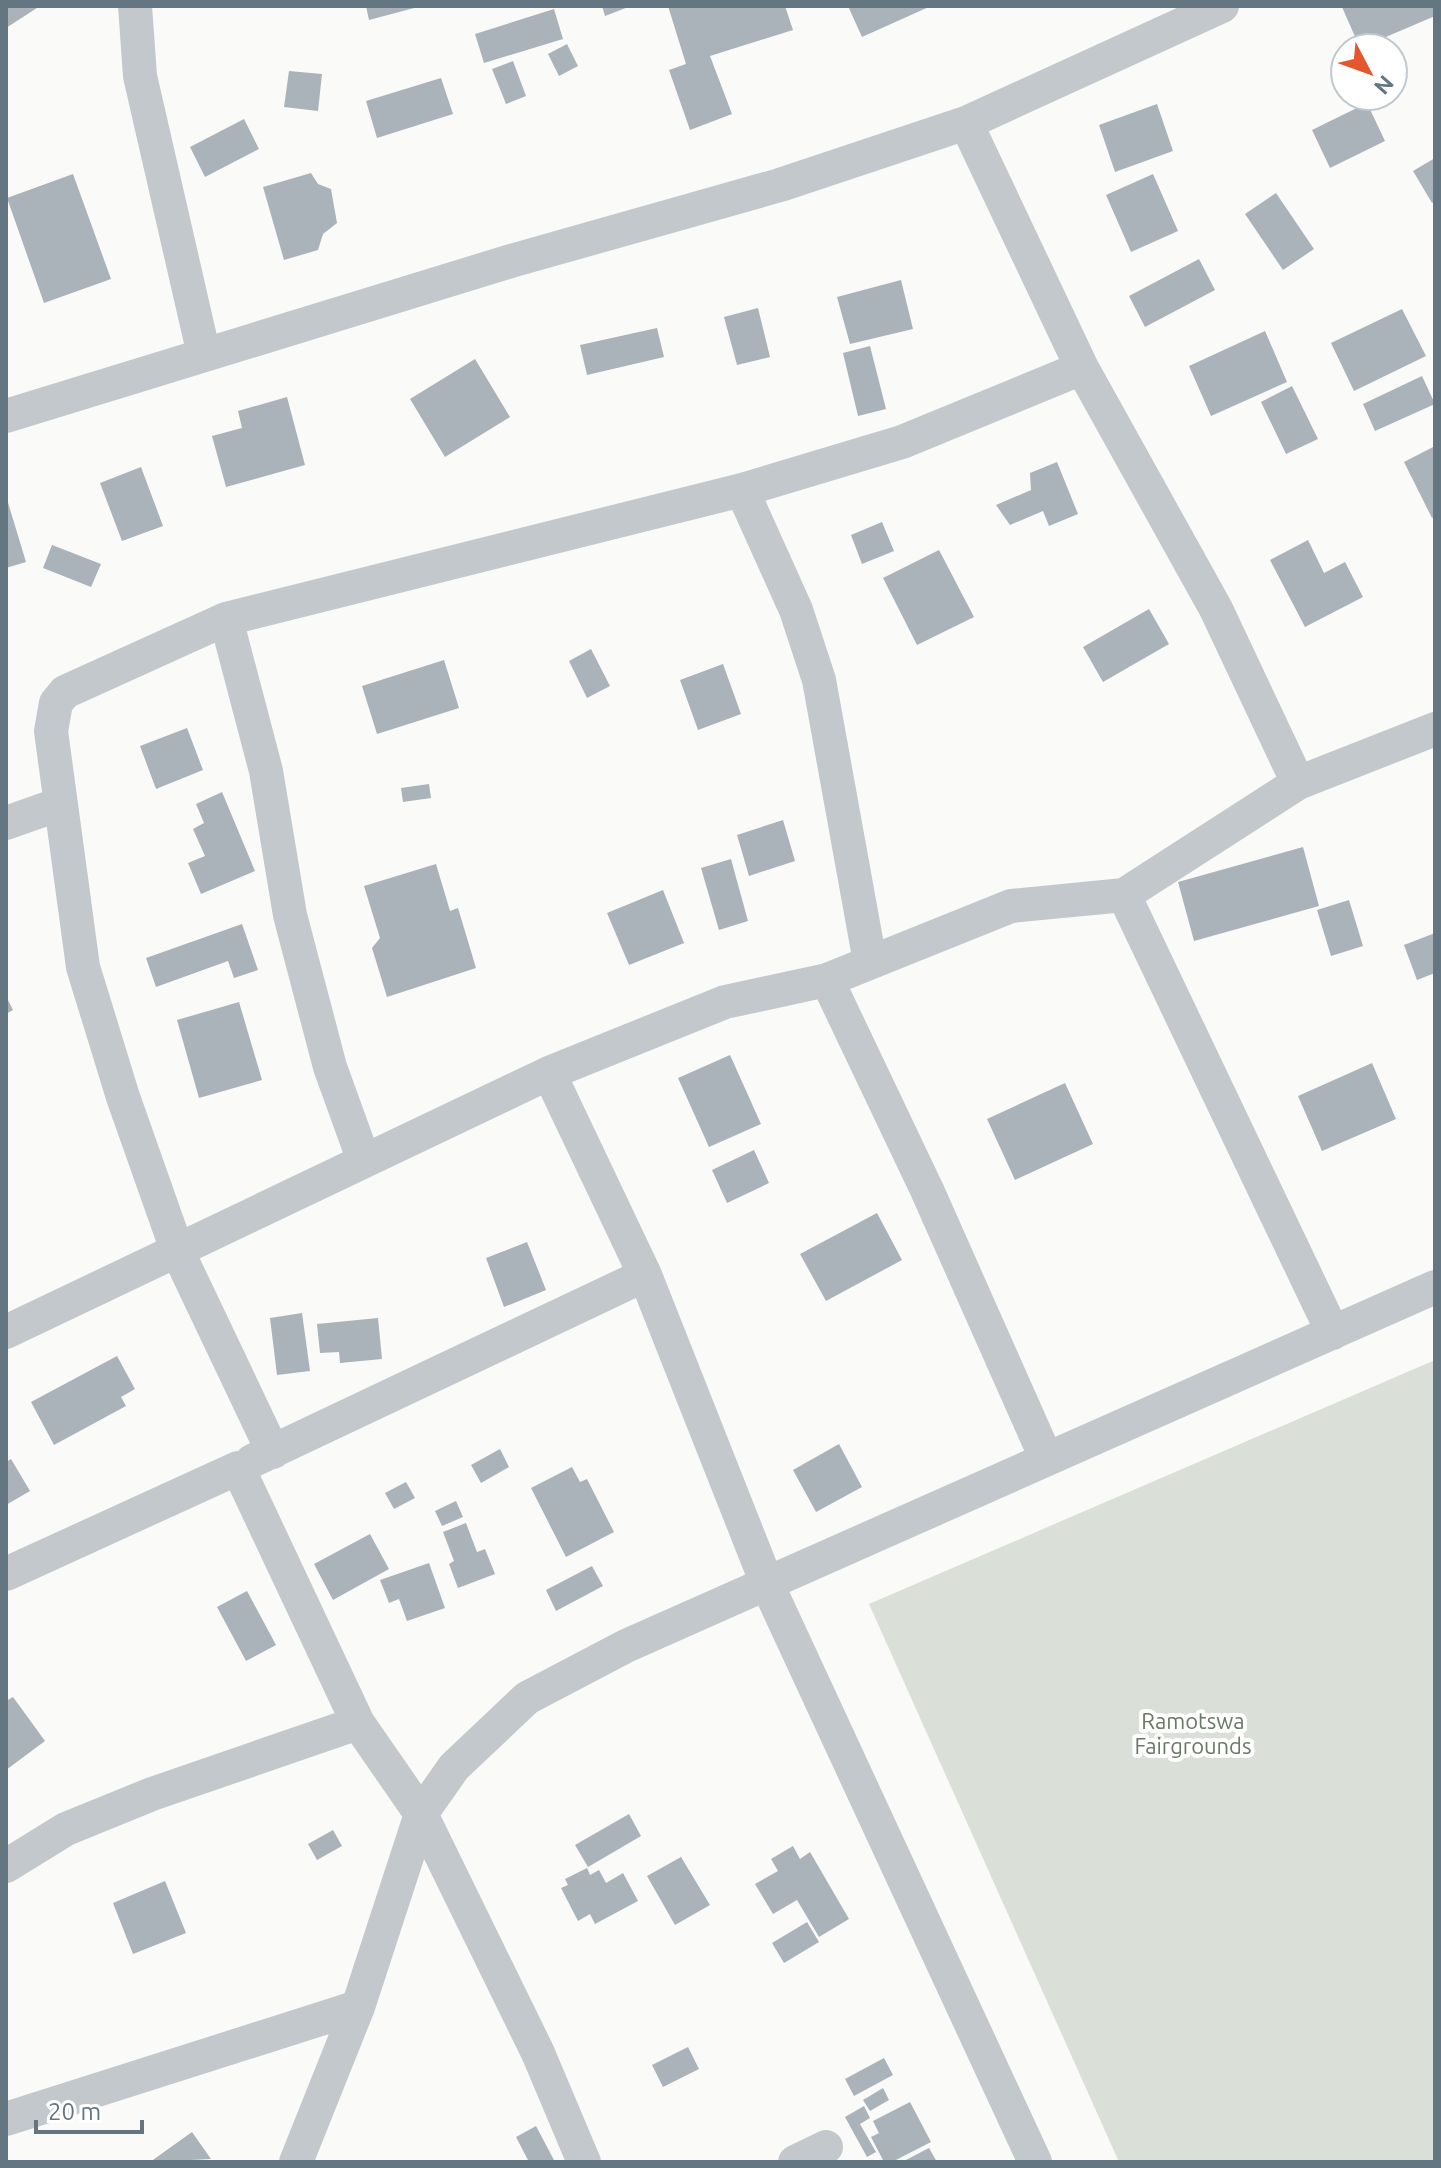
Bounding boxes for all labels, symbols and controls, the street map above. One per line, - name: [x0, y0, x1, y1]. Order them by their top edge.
- north arrow: [1329, 32, 1409, 112]
- text: N: [1370, 71, 1399, 100]
- park label: Ramotswa Fairgrounds: [1134, 1708, 1252, 1758]
- scale bar: [36, 2084, 142, 2134]
- text: 20 m: [48, 2098, 101, 2125]

